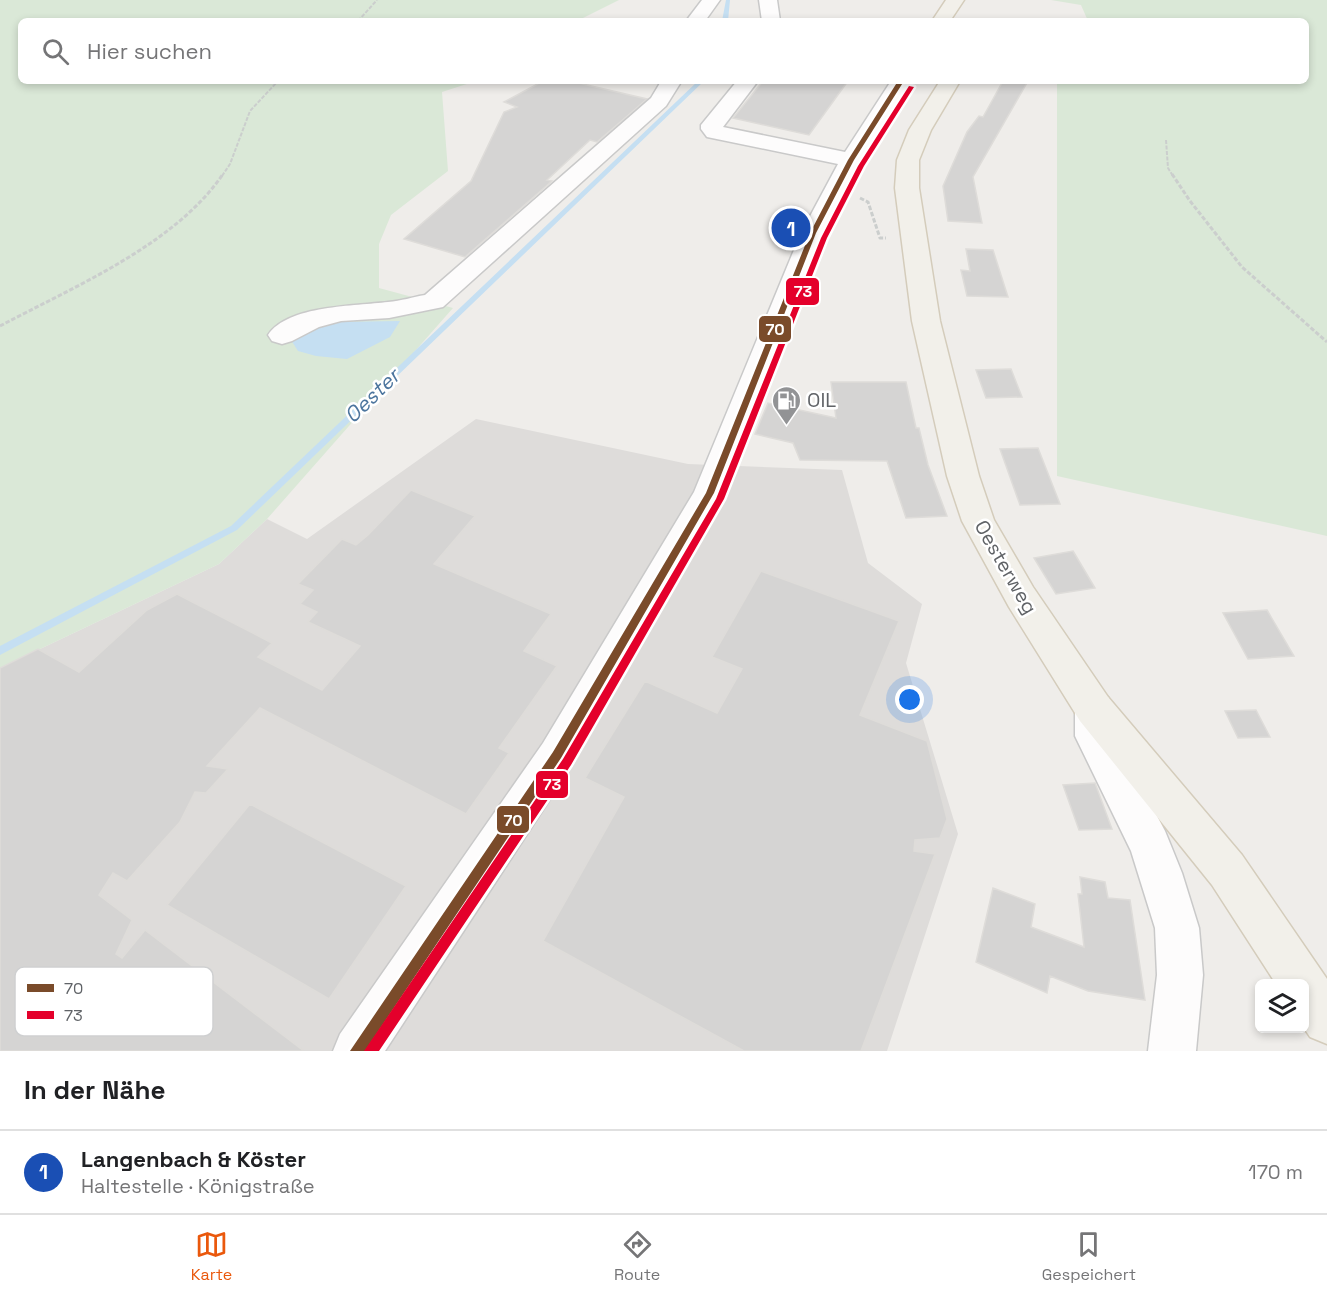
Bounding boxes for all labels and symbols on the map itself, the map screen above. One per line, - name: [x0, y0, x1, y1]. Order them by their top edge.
- pin: 1: [772, 206, 810, 250]
- line badge: 73: [785, 277, 820, 306]
- text: 73: [794, 281, 813, 302]
- line badge: 70: [758, 315, 792, 343]
- text: 70: [765, 319, 785, 340]
- water label: Oester: [338, 361, 407, 429]
- fuel station icon: OIL: [770, 384, 802, 426]
- place label: OIL: [807, 387, 836, 413]
- street label: Oesterweg: [969, 515, 1043, 619]
- your location: [895, 685, 924, 714]
- line badge: 73: [535, 770, 569, 799]
- text: 73: [543, 774, 562, 795]
- line badge: 70: [496, 805, 530, 834]
- text: 70: [503, 810, 523, 831]
- legend: [15, 967, 213, 1036]
- text: 70: [64, 978, 83, 999]
- text: 73: [64, 1005, 83, 1026]

